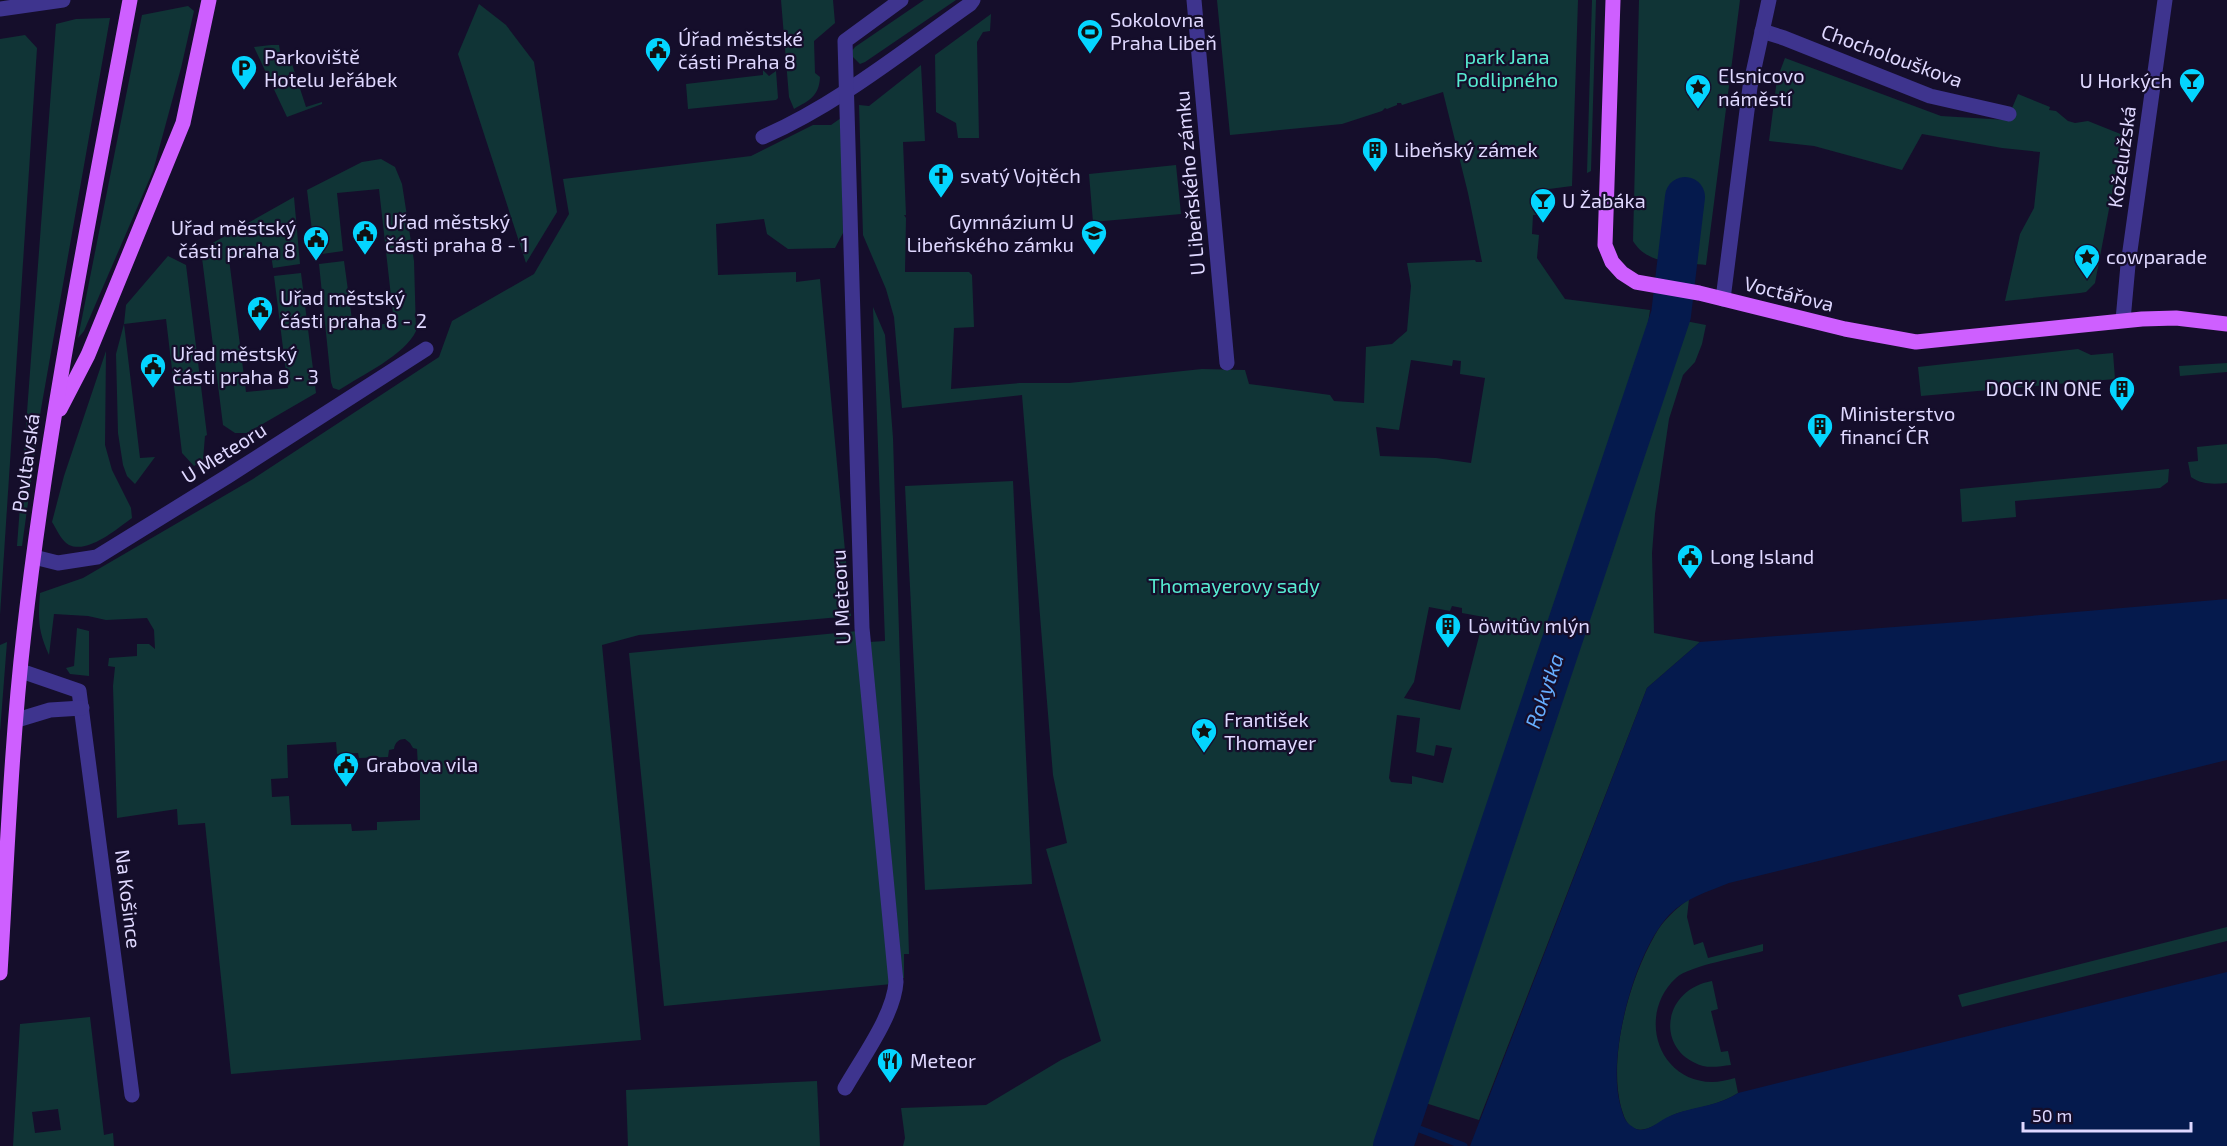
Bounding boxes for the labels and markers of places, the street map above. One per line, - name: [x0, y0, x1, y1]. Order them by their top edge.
- place label: Sokolovna Praha Libeň: [1110, 7, 1217, 54]
- sports icon: Sokolovna Praha Libeň: [1075, 17, 1105, 55]
- place label: Úřad městské části Praha 8: [678, 26, 803, 73]
- public building icon: Úřad městské části Praha 8: [643, 35, 673, 73]
- place label: Parkoviště Hotelu Jeřábek: [264, 44, 397, 91]
- parking icon: Parkoviště Hotelu Jeřábek: [229, 53, 259, 91]
- place label: Elsnicovo náměstí: [1718, 63, 1805, 110]
- bar icon: U Horkých: [2177, 66, 2207, 104]
- place label: U Horkých: [2079, 68, 2172, 92]
- place icon: Elsnicovo náměstí: [1683, 72, 1713, 110]
- building icon: Libeňský zámek: [1360, 135, 1390, 173]
- place label: Libeňský zámek: [1394, 137, 1538, 161]
- church icon: svatý Vojtěch: [926, 161, 956, 199]
- place label: svatý Vojtěch: [960, 163, 1081, 187]
- bar icon: U Žabáka: [1528, 186, 1558, 224]
- place label: U Žabáka: [1562, 188, 1646, 212]
- place label: Uřad městský části praha 8 - 1: [385, 209, 529, 256]
- place label: Gymnázium U Libeňského zámku: [907, 209, 1074, 256]
- place label: Uřad městský části praha 8: [171, 215, 296, 262]
- public building icon: Uřad městský části praha 8 - 1: [350, 218, 380, 256]
- school or university icon: Gymnázium U Libeňského zámku: [1079, 218, 1109, 256]
- public building icon: Uřad městský části praha 8: [301, 224, 331, 262]
- place icon: cowparade: [2072, 242, 2102, 280]
- place label: cowparade: [2106, 244, 2207, 268]
- place label: Uřad městský části praha 8 - 2: [280, 285, 427, 332]
- public building icon: Uřad městský části praha 8 - 2: [245, 294, 275, 332]
- place label: Uřad městský části praha 8 - 3: [172, 341, 319, 388]
- public building icon: Uřad městský části praha 8 - 3: [138, 351, 168, 389]
- building icon: DOCK IN ONE: [2107, 374, 2137, 412]
- place label: DOCK IN ONE: [1985, 376, 2102, 400]
- place label: Ministerstvo financí ČR: [1840, 401, 1955, 448]
- building icon: Ministerstvo financí ČR: [1805, 411, 1835, 449]
- public building icon: Long Island: [1675, 542, 1705, 580]
- place label: Long Island: [1710, 544, 1814, 568]
- building icon: Löwitův mlýn: [1433, 611, 1463, 649]
- place label: Löwitův mlýn: [1468, 613, 1590, 637]
- place label: František Thomayer: [1224, 707, 1316, 754]
- place icon: František Thomayer: [1189, 716, 1219, 754]
- public building icon: Grabova vila: [331, 750, 361, 788]
- place label: Grabova vila: [366, 752, 478, 776]
- restaurant icon: Meteor: [875, 1046, 905, 1084]
- place label: Meteor: [910, 1048, 976, 1072]

